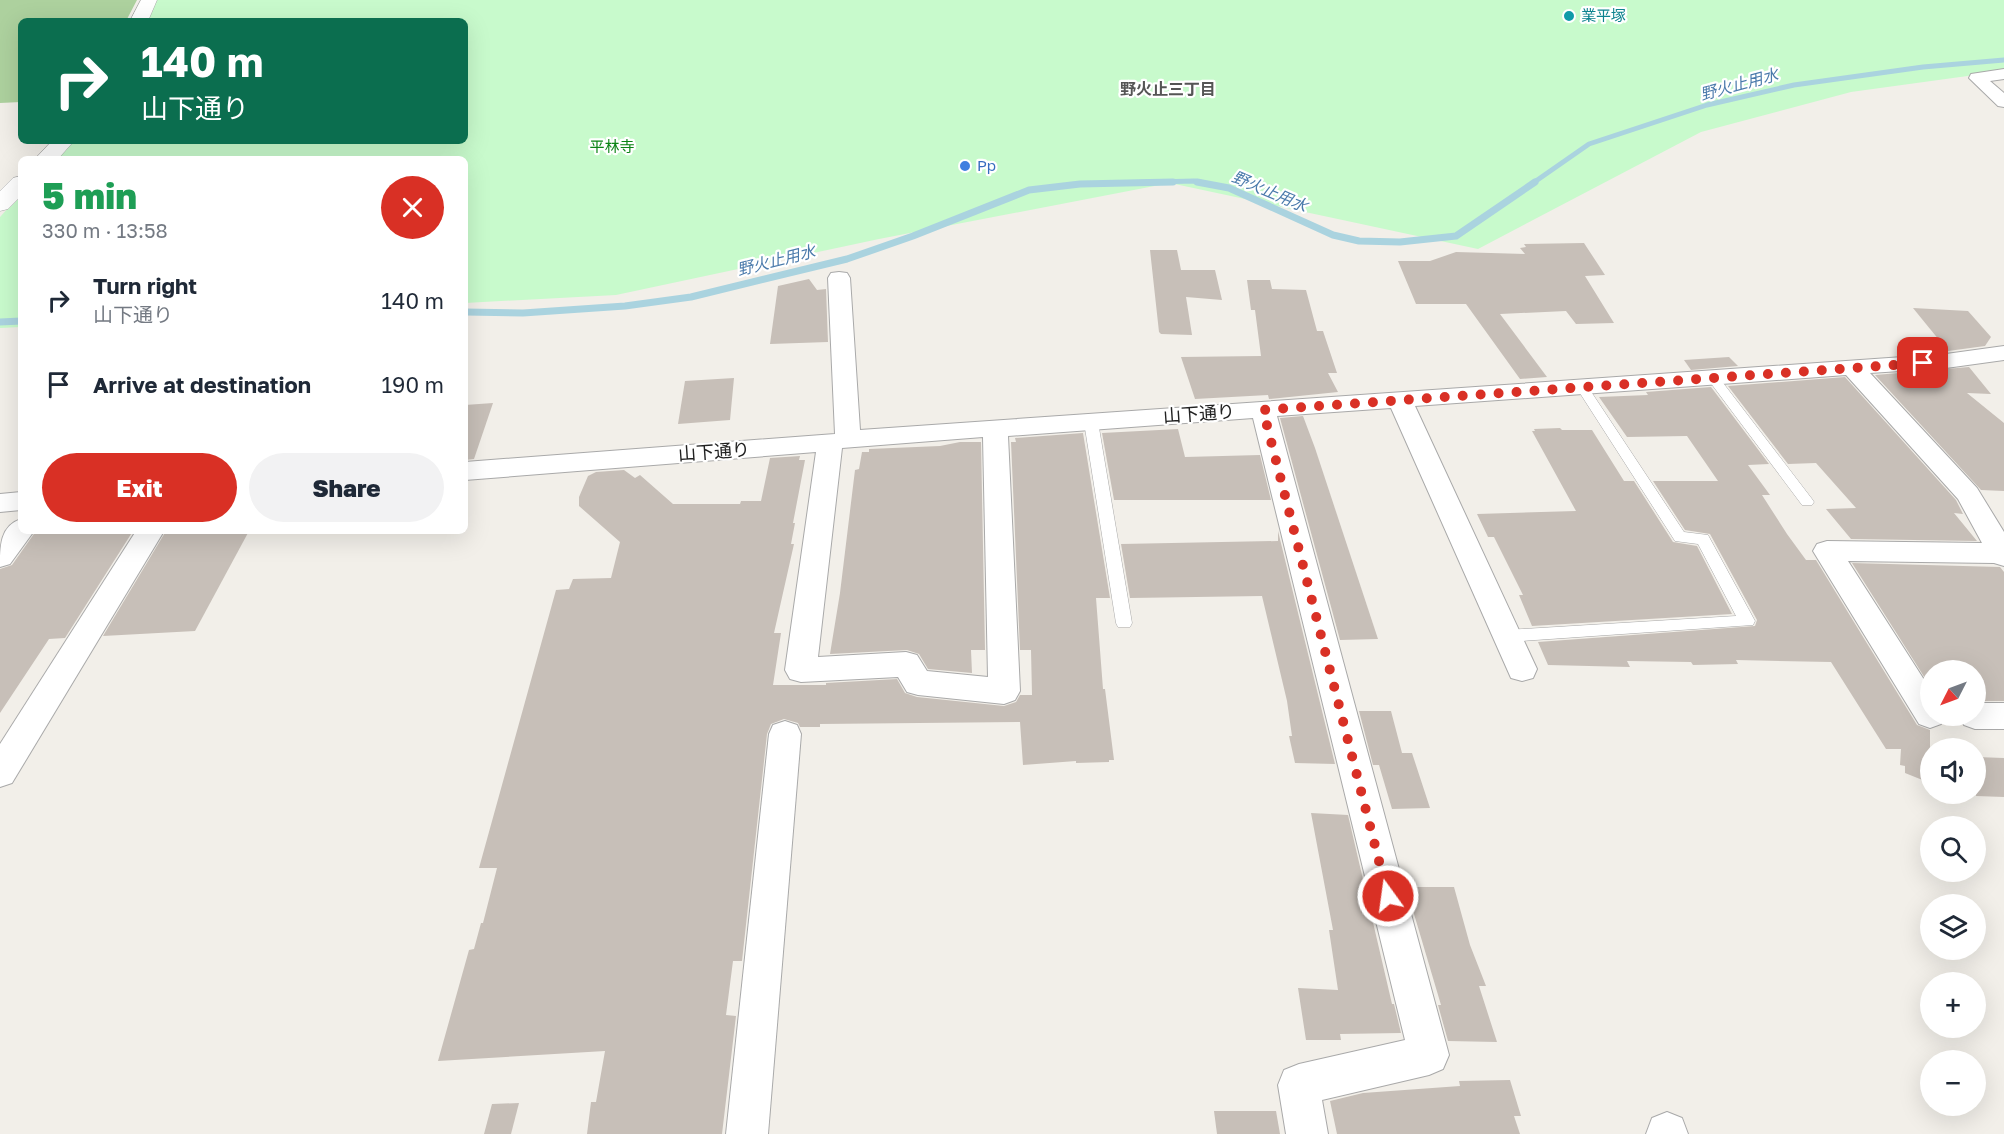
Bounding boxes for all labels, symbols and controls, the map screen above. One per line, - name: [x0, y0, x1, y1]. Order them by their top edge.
- place label: 業平塚: [1581, 6, 1626, 24]
- marker: 業平塚: [1562, 9, 1576, 23]
- text: 140 m: [141, 36, 263, 86]
- icon: right: [42, 42, 120, 120]
- water label: 野火止用水: [1698, 63, 1782, 104]
- district label: 野火止三丁目: [1120, 79, 1216, 99]
- text: 山下通り: [141, 92, 249, 124]
- park label: 平林寺: [589, 137, 635, 155]
- place label: Pp: [977, 156, 996, 174]
- marker: Pp: [958, 159, 972, 173]
- water label: 野火止用水: [1229, 166, 1313, 217]
- text: 5 min: [42, 174, 137, 217]
- button: close: [381, 176, 444, 239]
- text: 330 m · 13:58: [42, 218, 168, 242]
- water label: 野火止用水: [735, 240, 819, 279]
- text: Turn right: [93, 272, 197, 299]
- icon: right: [42, 284, 75, 317]
- text: 140 m: [381, 287, 444, 314]
- text: 山下通り: [93, 302, 173, 326]
- pin: [1897, 337, 1948, 388]
- icon: arrive: [1906, 346, 1939, 379]
- icon: arrive: [42, 368, 75, 401]
- text: Arrive at destination: [93, 371, 311, 398]
- text: 190 m: [381, 371, 444, 398]
- street label: 山下通り: [1162, 400, 1236, 426]
- street label: 山下通り: [677, 438, 751, 464]
- button: Exit: [42, 453, 237, 522]
- button: Share: [249, 453, 444, 522]
- north arrow: [1920, 660, 1986, 726]
- map controls: [1920, 660, 1986, 1116]
- button: sound: [1920, 738, 1986, 804]
- button: search: [1920, 816, 1986, 882]
- position arrow: [1356, 864, 1420, 928]
- button: layers: [1920, 894, 1986, 960]
- button: +: [1920, 972, 1986, 1038]
- button: −: [1920, 1050, 1986, 1116]

